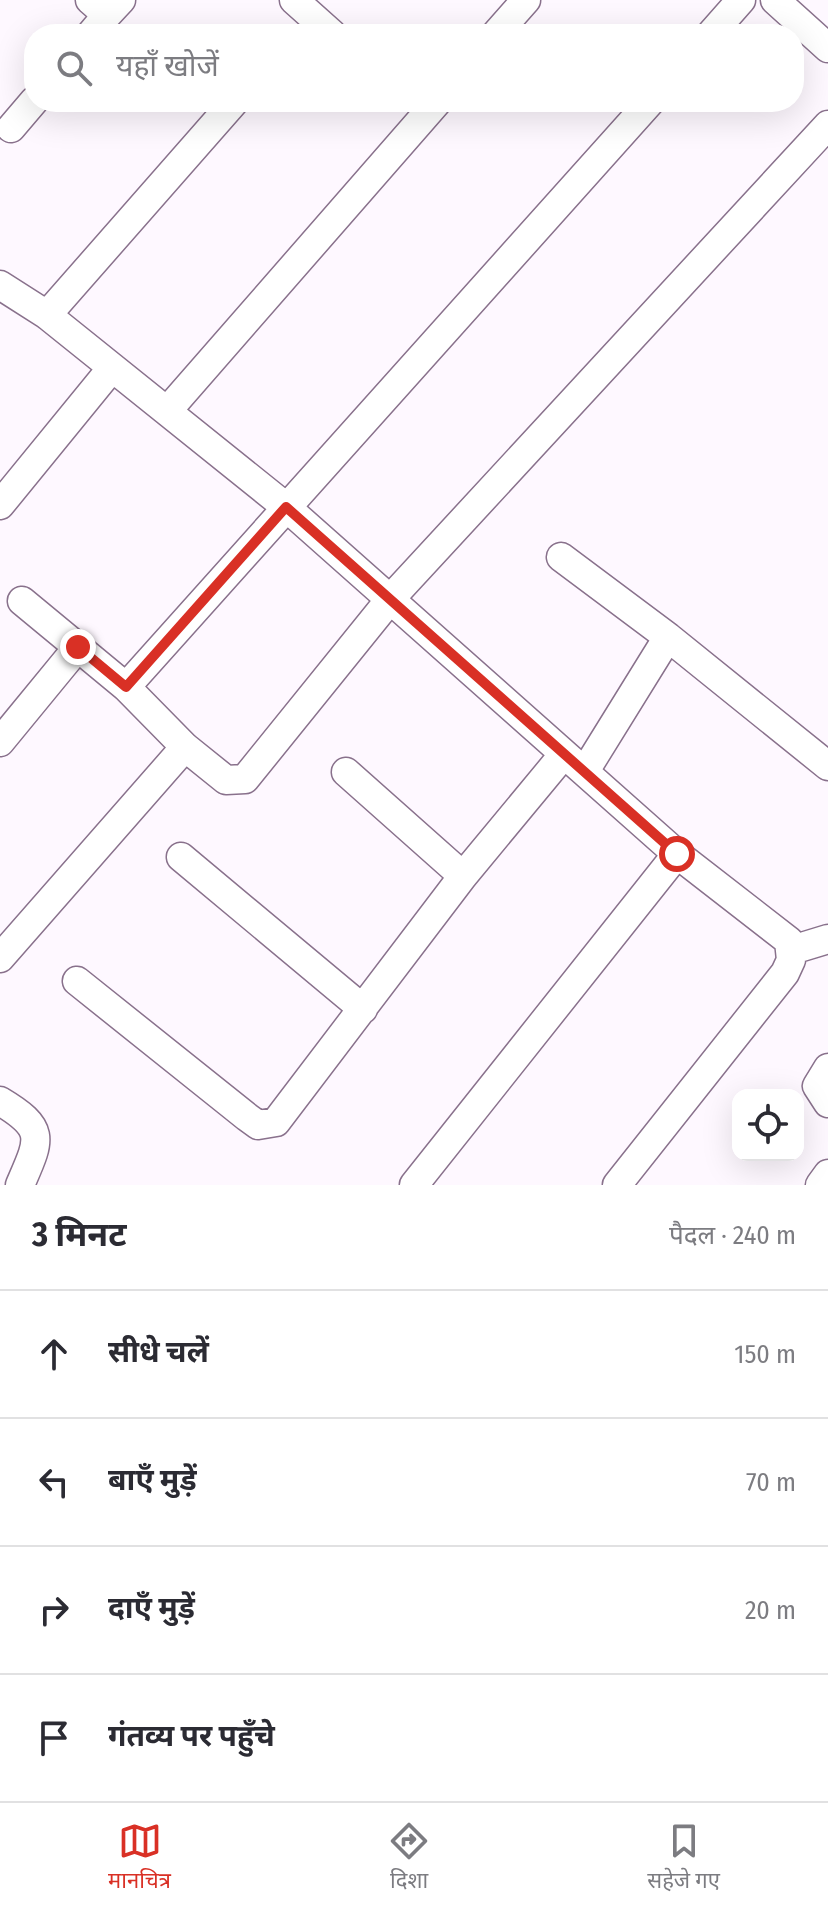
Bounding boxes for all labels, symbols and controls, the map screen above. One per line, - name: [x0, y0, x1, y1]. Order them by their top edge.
- search box: [24, 24, 804, 112]
- icon: search: [52, 46, 96, 90]
- text: यहाँ खोजें: [116, 48, 219, 84]
- route end: [60, 629, 96, 665]
- route start: [659, 836, 695, 872]
- map controls: [732, 1089, 804, 1161]
- button: locate: [732, 1089, 804, 1161]
- text: 3 मिनट: [32, 1214, 127, 1255]
- text: पैदल · 240 m: [669, 1220, 796, 1251]
- icon: ahead: [32, 1332, 76, 1376]
- text: सीधे चलें: [108, 1334, 209, 1370]
- text: 150 m: [734, 1339, 796, 1370]
- icon: left: [32, 1460, 76, 1504]
- text: बाएँ मुड़ें: [108, 1462, 197, 1498]
- text: 70 m: [746, 1467, 796, 1498]
- icon: right: [32, 1588, 76, 1632]
- text: दाएँ मुड़ें: [108, 1590, 195, 1626]
- text: 20 m: [745, 1595, 796, 1626]
- icon: arrive: [32, 1716, 76, 1760]
- text: गंतव्य पर पहुँचे: [108, 1718, 275, 1754]
- tab: मानचित्र: [108, 1819, 171, 1897]
- tab: दिशा: [387, 1819, 431, 1897]
- tab: सहेजे गए: [647, 1819, 720, 1897]

